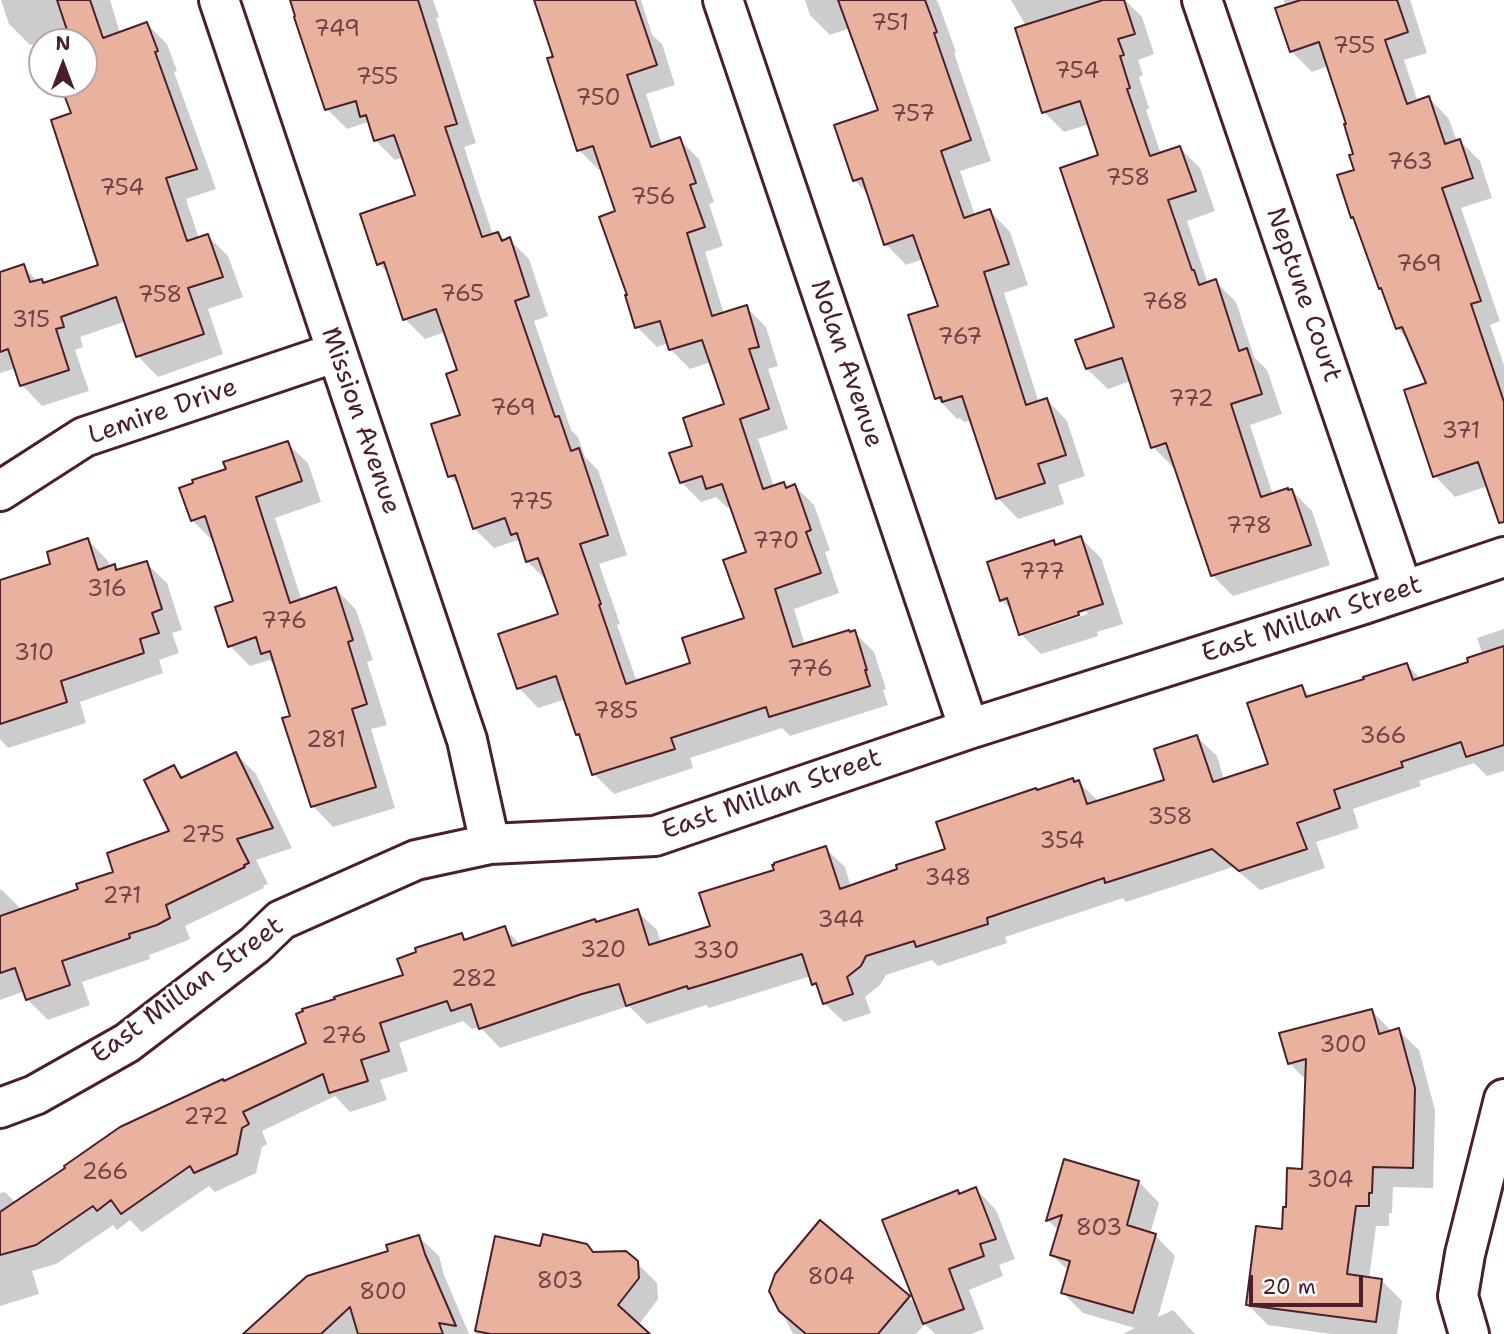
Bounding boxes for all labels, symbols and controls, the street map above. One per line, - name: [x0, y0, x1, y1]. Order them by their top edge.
- house number: 751: [871, 10, 909, 38]
- house number: 749: [314, 16, 360, 44]
- north arrow: [28, 28, 98, 98]
- text: N: [55, 31, 71, 56]
- house number: 755: [1333, 33, 1375, 61]
- house number: 754: [1055, 58, 1099, 86]
- house number: 755: [356, 64, 398, 92]
- house number: 750: [575, 85, 621, 113]
- house number: 757: [891, 101, 935, 129]
- house number: 763: [1387, 149, 1433, 177]
- house number: 758: [1106, 165, 1150, 193]
- house number: 754: [100, 175, 144, 203]
- house number: 756: [630, 184, 676, 212]
- street label: Neptune Court: [1259, 204, 1347, 386]
- house number: 769: [1396, 251, 1442, 279]
- street label: Nolan Avenue: [803, 276, 889, 452]
- house number: 765: [440, 281, 484, 309]
- house number: 758: [138, 282, 182, 310]
- house number: 768: [1142, 289, 1188, 317]
- house number: 315: [12, 307, 50, 335]
- street label: Mission Avenue: [313, 324, 407, 518]
- house number: 767: [938, 324, 982, 352]
- street label: Lemire Drive: [84, 372, 242, 452]
- house number: 772: [1168, 386, 1214, 414]
- house number: 769: [490, 395, 536, 423]
- house number: 371: [1442, 418, 1480, 446]
- house number: 775: [509, 489, 553, 517]
- house number: 778: [1226, 513, 1272, 541]
- house number: 770: [753, 528, 799, 556]
- house number: 777: [1019, 559, 1065, 587]
- street label: East Millan Street: [1198, 570, 1426, 670]
- house number: 316: [87, 576, 127, 604]
- house number: 776: [261, 608, 307, 636]
- house number: 310: [14, 640, 54, 668]
- house number: 776: [787, 656, 833, 684]
- house number: 785: [594, 698, 638, 726]
- house number: 366: [1359, 723, 1407, 751]
- house number: 281: [306, 727, 346, 755]
- street label: East Millan Street: [658, 743, 886, 847]
- house number: 358: [1147, 804, 1193, 832]
- house number: 275: [181, 822, 225, 850]
- house number: 354: [1039, 828, 1085, 856]
- house number: 348: [925, 865, 971, 893]
- house number: 271: [103, 883, 141, 911]
- house number: 344: [818, 907, 864, 935]
- street label: East Millan Street: [86, 911, 290, 1071]
- house number: 320: [580, 937, 626, 965]
- house number: 330: [693, 938, 739, 966]
- house number: 282: [451, 966, 497, 994]
- house number: 276: [321, 1023, 367, 1051]
- house number: 300: [1319, 1032, 1367, 1060]
- house number: 272: [184, 1104, 228, 1132]
- house number: 266: [82, 1159, 128, 1187]
- house number: 304: [1306, 1167, 1354, 1195]
- house number: 803: [1076, 1215, 1122, 1243]
- scale bar: [1252, 1260, 1366, 1304]
- house number: 804: [807, 1264, 855, 1292]
- house number: 803: [537, 1268, 583, 1296]
- text: 20 m: [1262, 1273, 1316, 1301]
- house number: 800: [359, 1279, 407, 1307]

